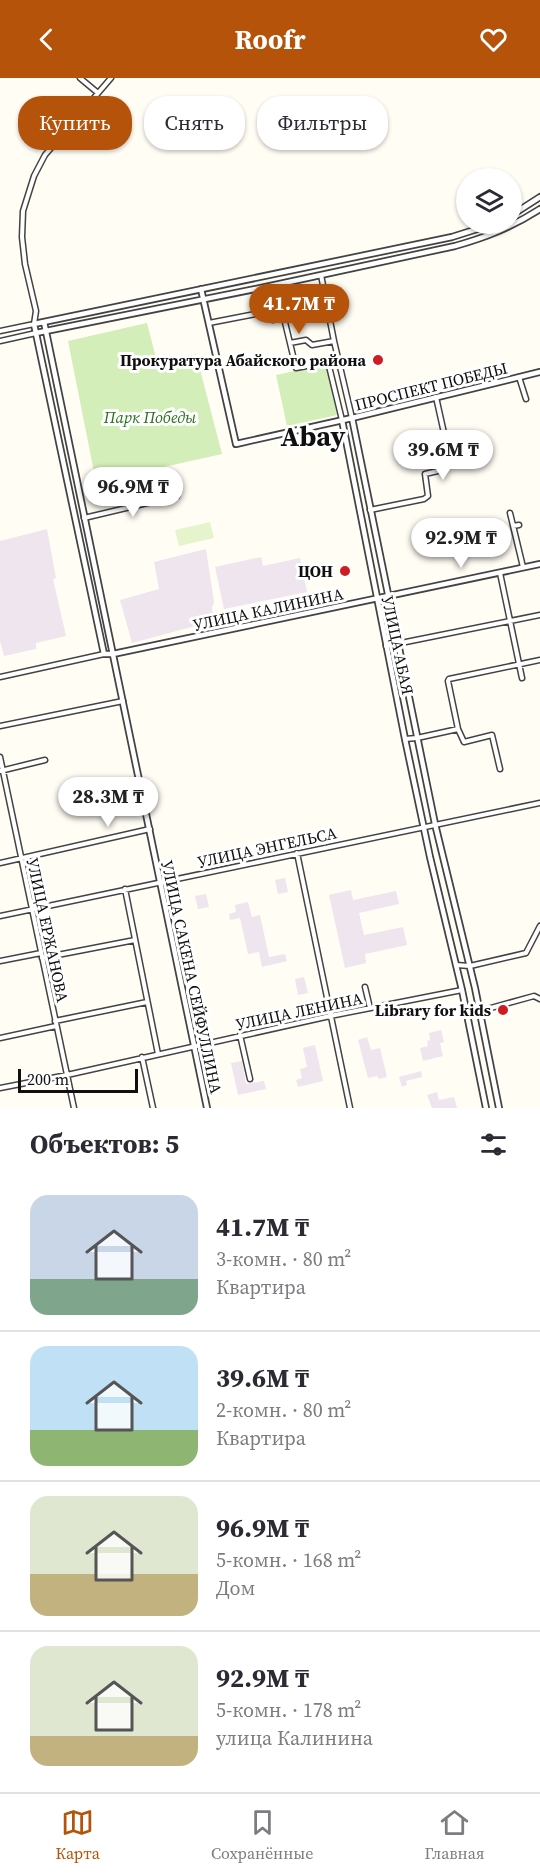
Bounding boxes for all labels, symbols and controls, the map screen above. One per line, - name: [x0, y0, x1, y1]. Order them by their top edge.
- text: Roofr: [234, 21, 306, 58]
- icon: back: [30, 23, 63, 56]
- icon: heart: [477, 23, 510, 56]
- chip: Купить: [18, 96, 132, 150]
- chip: Снять: [144, 96, 245, 150]
- chip: Фильтры: [257, 96, 388, 150]
- map controls: [456, 168, 522, 234]
- button: layers: [456, 168, 522, 234]
- pin: 41.7M ₸: [244, 284, 354, 335]
- text: 41.7M ₸: [263, 289, 335, 317]
- place label: Прокуратура Абайского района: [120, 349, 367, 371]
- marker: Прокуратура Абайского района: [371, 353, 385, 367]
- street label: ПРОСПЕКТ ПОБЕДЫ: [352, 356, 510, 416]
- park label: Парк Победы: [103, 406, 197, 428]
- district label: Abay: [280, 417, 346, 455]
- pin: 39.6M ₸: [388, 430, 498, 481]
- text: 39.6M ₸: [407, 435, 479, 463]
- pin: 96.9M ₸: [78, 467, 188, 518]
- text: 96.9M ₸: [97, 472, 169, 500]
- pin: 92.9M ₸: [406, 518, 516, 569]
- text: 92.9M ₸: [425, 523, 497, 551]
- place label: ЦОН: [298, 560, 333, 582]
- marker: ЦОН: [338, 564, 352, 578]
- street label: УЛИЦА КАЛИНИНА: [191, 582, 346, 636]
- street label: УЛИЦА АБАЯ: [377, 593, 419, 697]
- pin: 28.3M ₸: [53, 777, 163, 828]
- text: 28.3M ₸: [72, 782, 144, 810]
- street label: УЛИЦА ЭНГЕЛЬСА: [195, 821, 339, 873]
- street label: УЛИЦА ЕРЖАНОВА: [22, 856, 74, 1005]
- street label: УЛИЦА САКЕНА СЕЙФУЛЛИНА: [156, 858, 228, 1096]
- street label: УЛИЦА ЛЕНИНА: [234, 987, 365, 1035]
- place label: Library for kids: [375, 999, 491, 1021]
- marker: Library for kids: [496, 1003, 510, 1017]
- scale bar: [18, 1066, 138, 1094]
- text: 200 m: [27, 1068, 69, 1090]
- text: Объектов: 5: [30, 1126, 179, 1162]
- icon: filters: [477, 1128, 510, 1161]
- text: 41.7M ₸: [216, 1209, 309, 1245]
- icon: home: [78, 1219, 150, 1291]
- text: 3-комн. · 80 m²: [216, 1245, 351, 1273]
- text: Квартира: [216, 1273, 306, 1301]
- text: 39.6M ₸: [216, 1360, 309, 1396]
- icon: home: [78, 1370, 150, 1442]
- text: 2-комн. · 80 m²: [216, 1396, 351, 1424]
- text: Квартира: [216, 1424, 306, 1452]
- text: 96.9M ₸: [216, 1510, 309, 1546]
- icon: home: [78, 1520, 150, 1592]
- text: 5-комн. · 168 m²: [216, 1546, 361, 1574]
- text: Дом: [216, 1574, 255, 1602]
- text: 92.9M ₸: [216, 1660, 309, 1696]
- icon: home: [78, 1670, 150, 1742]
- text: 5-комн. · 178 m²: [216, 1696, 361, 1724]
- text: улица Калинина: [216, 1724, 373, 1752]
- tab: Карта: [56, 1806, 100, 1864]
- tab: Сохранённые: [211, 1806, 313, 1864]
- tab: Главная: [425, 1806, 484, 1864]

